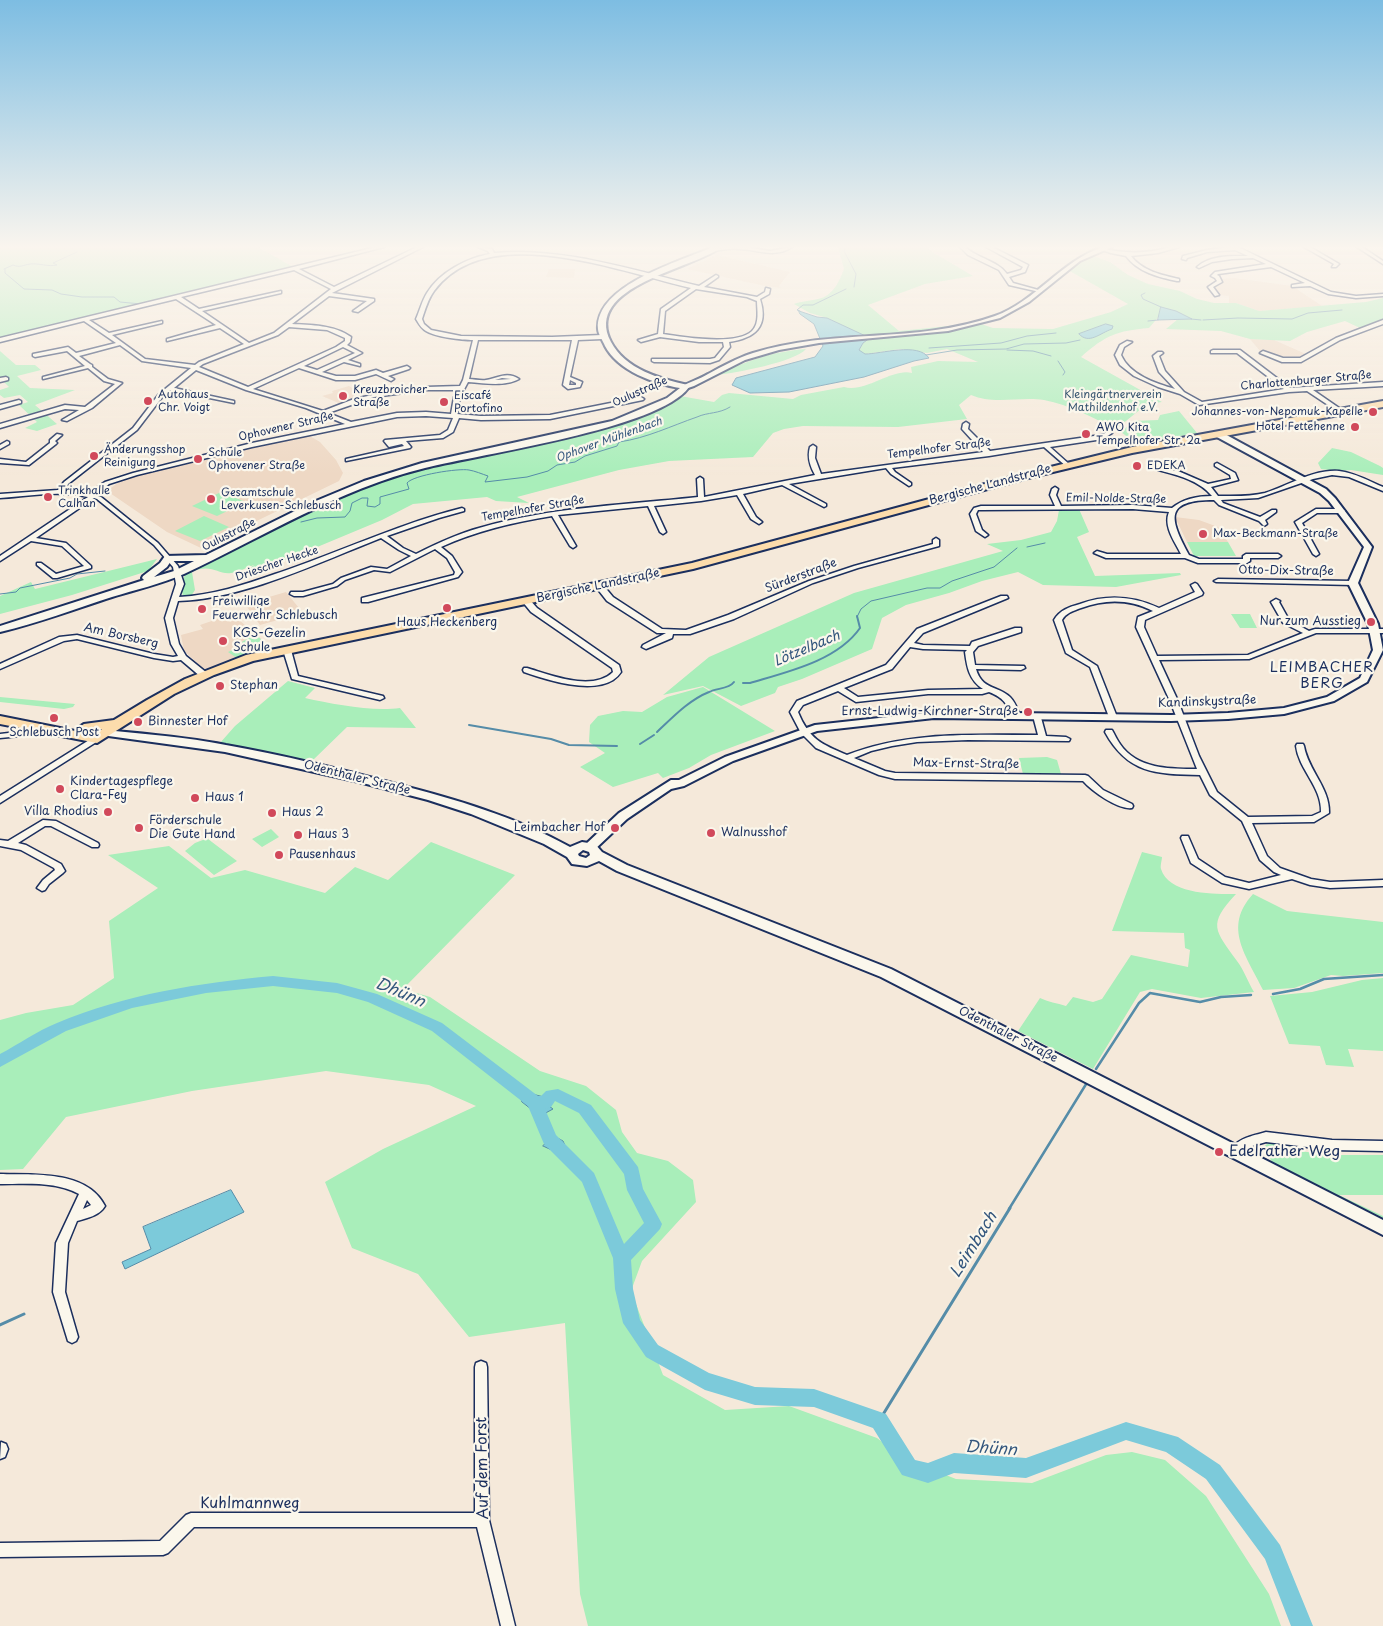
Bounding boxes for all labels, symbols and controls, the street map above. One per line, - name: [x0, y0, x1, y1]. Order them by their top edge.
- street label: Charlottenburger Straße: [1240, 369, 1372, 393]
- street label: Oulustraße: [611, 374, 669, 410]
- place label: Kreuzbroicher Straße: [353, 383, 427, 409]
- place label: Autohaus Chr. Voigt: [158, 388, 210, 414]
- park label: Kleingärtnerverein Mathildenhof e.V.: [1064, 388, 1162, 414]
- place label: Eiscafé Portofino: [454, 389, 503, 415]
- marker: Kreuzbroicher Straße: [337, 390, 349, 402]
- marker: Autohaus Chr. Voigt: [142, 395, 154, 407]
- marker: Eiscafé Portofino: [438, 396, 450, 408]
- place label: Johannes-von-Nepomuk-Kapelle: [1191, 405, 1363, 419]
- marker: Johannes-von-Nepomuk-Kapelle: [1367, 406, 1379, 418]
- street label: Ophovener Straße: [237, 410, 335, 444]
- water label: Ophover Mühlenbach: [554, 415, 664, 465]
- place label: Hotel Fettehenne: [1256, 420, 1345, 434]
- place label: AWO Kita Tempelhofer Str. 2a: [1096, 421, 1201, 447]
- marker: Hotel Fettehenne: [1349, 421, 1361, 433]
- marker: AWO Kita Tempelhofer Str. 2a: [1080, 428, 1092, 440]
- street label: Tempelhofer Straße: [887, 436, 991, 462]
- place label: Änderungsshop Reinigung: [104, 443, 185, 469]
- place label: Schule Ophovener Straße: [208, 446, 305, 472]
- marker: Änderungsshop Reinigung: [88, 450, 100, 462]
- marker: Schule Ophovener Straße: [192, 453, 204, 465]
- place label: EDEKA: [1147, 459, 1186, 473]
- marker: EDEKA: [1131, 460, 1143, 472]
- street label: Bergische Landstraße: [927, 462, 1053, 508]
- place label: Trinkhalle Calhan: [58, 484, 110, 510]
- place label: Gesamtschule Leverkusen-Schlebusch: [221, 486, 341, 512]
- marker: Trinkhalle Calhan: [42, 491, 54, 503]
- street label: Emil-Nolde-Straße: [1066, 492, 1166, 506]
- marker: Gesamtschule Leverkusen-Schlebusch: [205, 493, 217, 505]
- street label: Tempelhofer Straße: [481, 493, 585, 525]
- street label: Oulustraße: [200, 516, 258, 554]
- place label: Max-Beckmann-Straße: [1213, 527, 1338, 541]
- marker: Max-Beckmann-Straße: [1197, 528, 1209, 540]
- street label: Driescher Hecke: [234, 544, 320, 584]
- street label: Sürderstraße: [763, 556, 839, 596]
- street label: Otto-Dix-Straße: [1238, 563, 1334, 579]
- street label: Bergische Landstraße: [535, 566, 661, 606]
- place label: Freiwillige Feuerwehr Schlebusch: [212, 595, 338, 623]
- marker: Haus Heckenberg: [441, 602, 453, 614]
- marker: Freiwillige Feuerwehr Schlebusch: [196, 603, 208, 615]
- place label: Nur zum Ausstieg: [1259, 615, 1361, 629]
- place label: Haus Heckenberg: [397, 616, 497, 630]
- marker: Nur zum Ausstieg: [1365, 616, 1377, 628]
- street label: Am Borsberg: [82, 620, 160, 652]
- place label: KGS-Gezelin Schule: [233, 627, 306, 655]
- water label: Lötzelbach: [772, 628, 842, 670]
- marker: KGS-Gezelin Schule: [217, 635, 229, 647]
- district label: LEIMBACHER BERG: [1270, 660, 1374, 692]
- place label: Stephan: [230, 679, 278, 693]
- marker: Stephan: [214, 680, 226, 692]
- street label: Kandinskystraße: [1158, 693, 1256, 711]
- place label: Ernst-Ludwig-Kirchner-Straße: [841, 705, 1018, 719]
- marker: Ernst-Ludwig-Kirchner-Straße: [1022, 706, 1034, 718]
- marker: Schlebusch Post: [48, 712, 60, 724]
- place label: Binnester Hof: [148, 715, 228, 729]
- marker: Binnester Hof: [132, 716, 144, 728]
- place label: Schlebusch Post: [9, 726, 99, 740]
- street label: Max-Ernst-Straße: [913, 756, 1019, 772]
- street label: Odenthaler Straße: [302, 758, 412, 798]
- place label: Kindertagespflege Clara-Fey: [70, 775, 173, 803]
- marker: Kindertagespflege Clara-Fey: [54, 783, 66, 795]
- place label: Haus 1: [205, 791, 244, 805]
- marker: Haus 1: [189, 792, 201, 804]
- place label: Villa Rhodius: [24, 805, 98, 819]
- marker: Villa Rhodius: [102, 806, 114, 818]
- place label: Haus 2: [282, 806, 324, 820]
- marker: Haus 2: [266, 807, 278, 819]
- place label: Förderschule Die Gute Hand: [149, 814, 235, 842]
- place label: Leimbacher Hof: [514, 821, 605, 835]
- marker: Förderschule Die Gute Hand: [133, 822, 145, 834]
- marker: Leimbacher Hof: [609, 822, 621, 834]
- place label: Walnusshof: [721, 826, 787, 840]
- marker: Walnusshof: [705, 827, 717, 839]
- place label: Haus 3: [308, 828, 349, 842]
- marker: Haus 3: [292, 829, 304, 841]
- place label: Pausenhaus: [289, 848, 356, 862]
- marker: Pausenhaus: [273, 849, 285, 861]
- water label: Dhünn: [372, 974, 428, 1012]
- street label: Odenthaler Straße: [956, 1004, 1060, 1066]
- place label: Edelrather Weg: [1229, 1143, 1340, 1161]
- marker: Edelrather Weg: [1213, 1146, 1225, 1158]
- water label: Leimbach: [946, 1209, 1002, 1281]
- street label: Auf dem Forst: [473, 1417, 493, 1519]
- water label: Dhünn: [964, 1438, 1018, 1460]
- street label: Kuhlmannweg: [200, 1495, 300, 1513]

